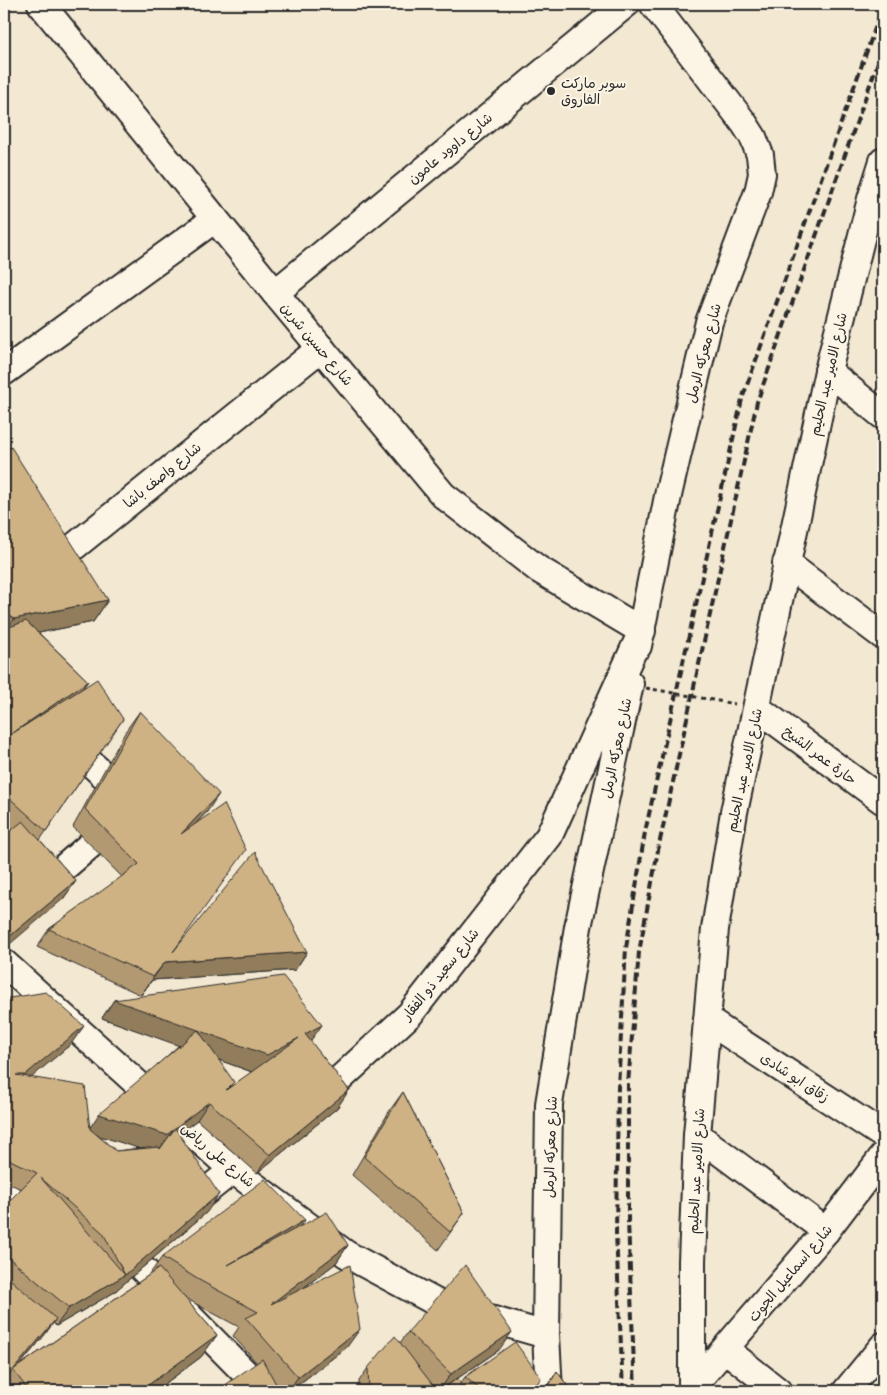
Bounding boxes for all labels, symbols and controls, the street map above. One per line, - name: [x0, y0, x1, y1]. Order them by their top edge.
- place label: سوبر ماركت الفاروق: [561, 75, 626, 109]
- marker: سوبر ماركت الفاروق: [545, 85, 557, 97]
- street label: شارع داوود عامون: [405, 109, 497, 188]
- street label: شارع حسين شرين: [276, 299, 356, 390]
- street label: شارع معركه الرمل: [682, 302, 726, 405]
- street label: شارع الامير عبد الحليم: [806, 311, 853, 438]
- street label: شارع واصف باشا: [120, 439, 205, 513]
- street label: شارع معركه الرمل: [598, 696, 636, 800]
- street label: شارع الامير عبد الحليم: [723, 707, 768, 834]
- street label: حارة عمر الشيخ: [779, 722, 860, 789]
- street label: شارع سعيد ذو الفقار: [398, 925, 483, 1025]
- street label: زقاق ابو شادى: [757, 1049, 832, 1106]
- street label: شارع معركه الرمل: [540, 1096, 562, 1198]
- street label: شارع الامير عبد الحليم: [685, 1108, 710, 1234]
- street label: شارع على رياض: [177, 1120, 258, 1192]
- street label: شارع اسماعيل الجوت: [745, 1221, 837, 1326]

